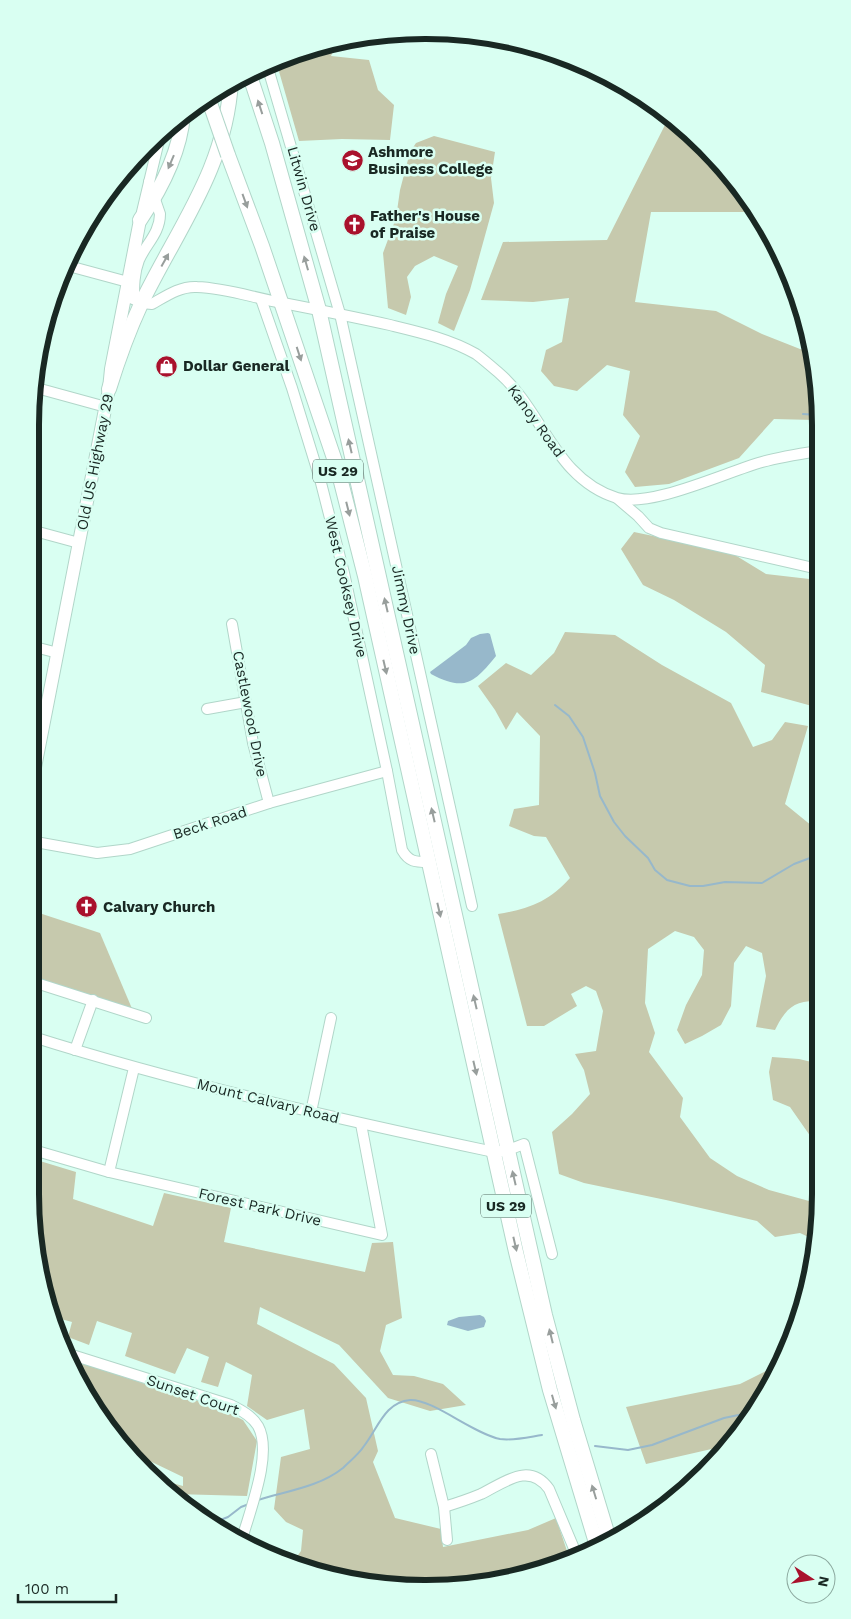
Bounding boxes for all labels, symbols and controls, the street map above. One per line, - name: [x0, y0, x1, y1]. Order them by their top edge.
- one-way arrow: [256, 99, 264, 114]
- place label: Ashmore Business College: [368, 143, 493, 178]
- street label: Litwin Drive: [283, 144, 325, 234]
- school or university icon: Ashmore Business College: [340, 149, 364, 173]
- one-way arrow: [167, 155, 175, 170]
- one-way arrow: [241, 194, 249, 209]
- place label: Father's House of Praise: [370, 207, 480, 242]
- church icon: Father's House of Praise: [342, 213, 366, 237]
- one-way arrow: [161, 254, 170, 267]
- one-way arrow: [301, 255, 309, 270]
- one-way arrow: [295, 347, 303, 362]
- shop icon: Dollar General: [155, 354, 179, 378]
- place label: Dollar General: [183, 357, 289, 375]
- street label: Kanoy Road: [504, 381, 568, 461]
- street label: Old US Highway 29: [73, 392, 117, 532]
- one-way arrow: [346, 439, 354, 454]
- road number: US 29: [313, 460, 363, 482]
- one-way arrow: [344, 502, 352, 517]
- street label: West Cooksey Drive: [321, 515, 371, 659]
- street label: Jimmy Drive: [388, 564, 424, 656]
- one-way arrow: [382, 597, 390, 612]
- street label: Castlewood Drive: [229, 649, 271, 779]
- one-way arrow: [381, 660, 389, 675]
- street label: Beck Road: [171, 803, 249, 843]
- one-way arrow: [429, 807, 437, 822]
- church icon: Calvary Church: [75, 895, 99, 919]
- place label: Calvary Church: [103, 898, 215, 916]
- one-way arrow: [435, 902, 443, 918]
- one-way arrow: [471, 994, 479, 1009]
- one-way arrow: [471, 1061, 479, 1076]
- street label: Mount Calvary Road: [195, 1075, 341, 1127]
- one-way arrow: [510, 1170, 518, 1185]
- street label: Forest Park Drive: [197, 1184, 323, 1230]
- road number: US 29: [481, 1194, 531, 1218]
- one-way arrow: [511, 1237, 519, 1252]
- one-way arrow: [547, 1328, 555, 1343]
- street label: Sunset Court: [145, 1371, 242, 1419]
- one-way arrow: [550, 1394, 558, 1409]
- one-way arrow: [590, 1485, 598, 1500]
- north arrow: [786, 1554, 836, 1604]
- scale bar: [18, 1572, 115, 1604]
- text: N: [815, 1575, 833, 1588]
- text: 100 m: [25, 1580, 69, 1598]

